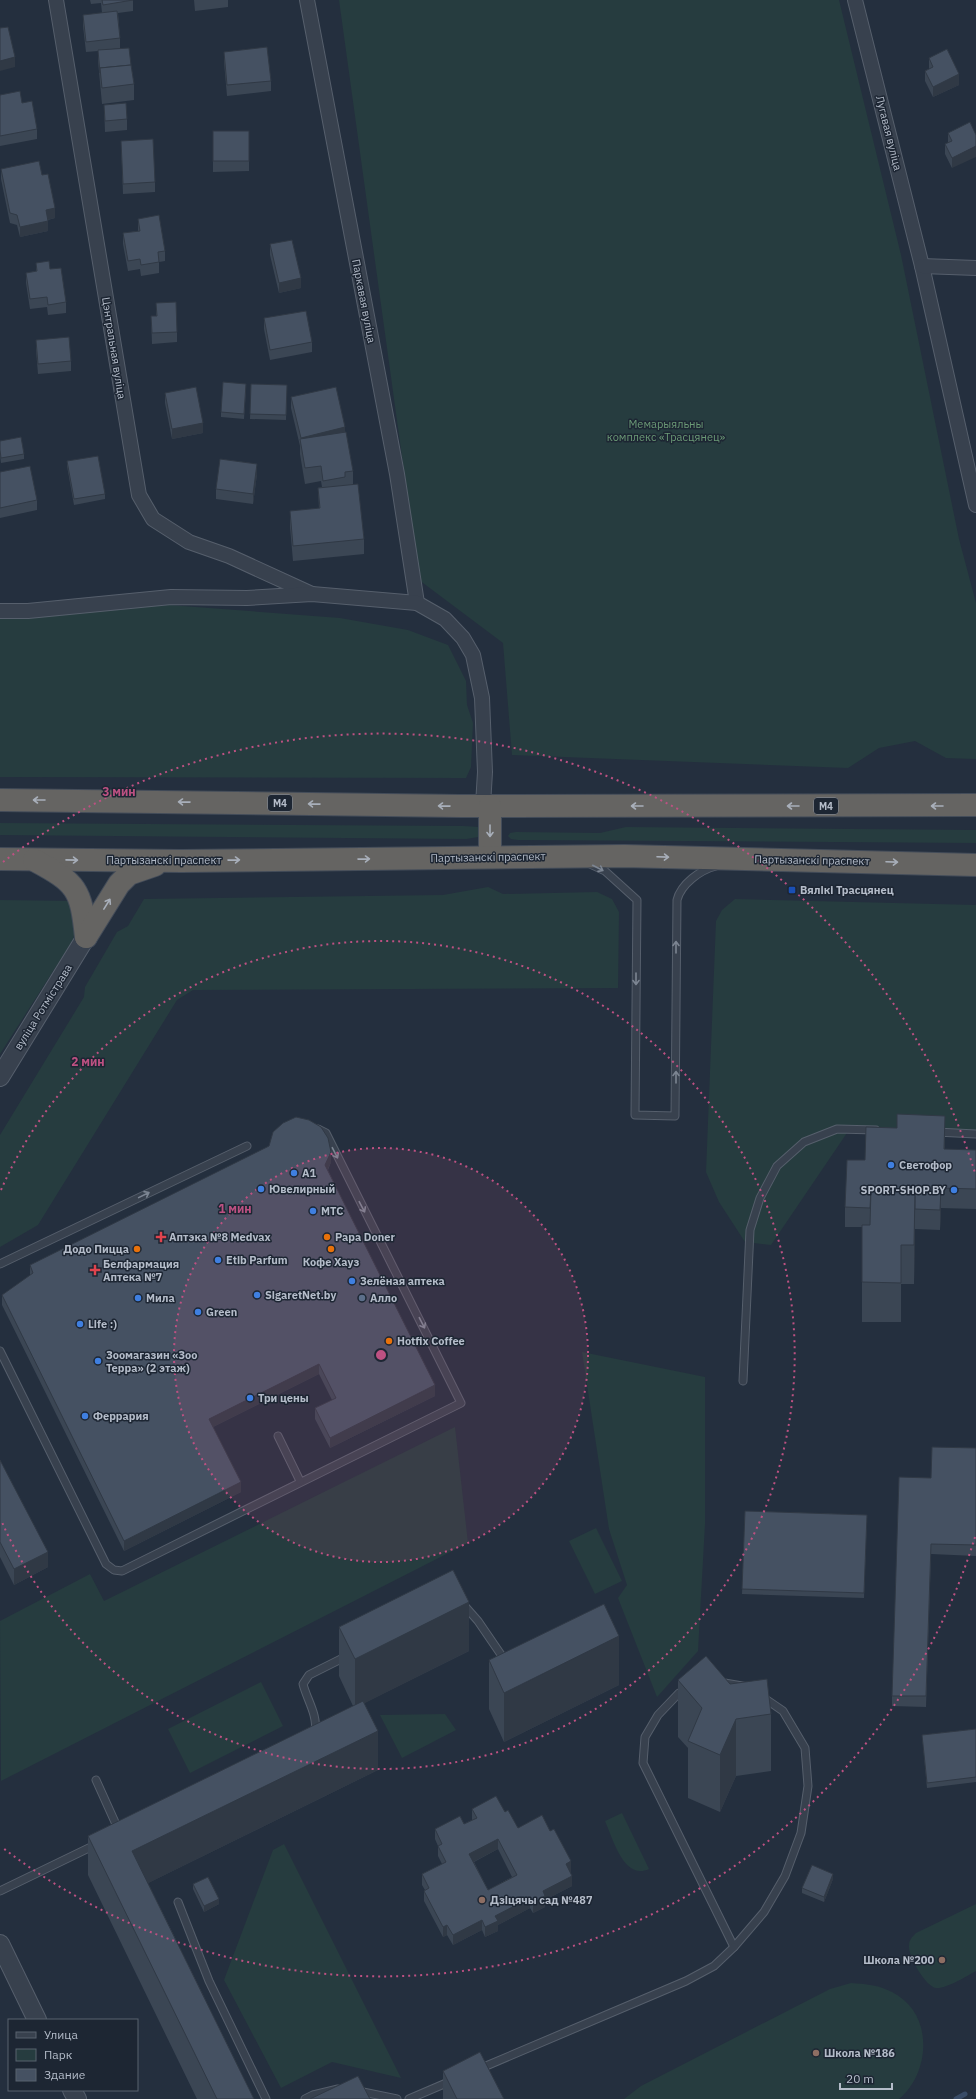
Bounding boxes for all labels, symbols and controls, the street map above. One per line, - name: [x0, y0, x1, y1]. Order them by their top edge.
- street label: Лугавая вуліца: [873, 94, 905, 172]
- street label: Паркавая вуліца: [349, 258, 379, 344]
- street label: Цэнтральная вуліца: [99, 296, 129, 400]
- park label: Мемарыяльны комплекс «Трасцянец»: [607, 417, 726, 444]
- text: 3 мин: [102, 784, 136, 799]
- road number: М4: [268, 795, 292, 811]
- one-way arrow: [33, 796, 46, 804]
- one-way arrow: [178, 798, 191, 806]
- road number: М4: [814, 798, 838, 814]
- one-way arrow: [308, 800, 321, 808]
- one-way arrow: [438, 802, 451, 809]
- one-way arrow: [631, 802, 644, 810]
- one-way arrow: [787, 802, 800, 810]
- one-way arrow: [931, 802, 944, 810]
- one-way arrow: [486, 824, 494, 837]
- street label: Партызанскі праспект: [430, 849, 546, 865]
- street label: Партызанскі праспект: [754, 852, 870, 868]
- street label: Партызанскі праспект: [106, 853, 222, 867]
- one-way arrow: [656, 853, 669, 861]
- one-way arrow: [357, 855, 370, 863]
- one-way arrow: [65, 856, 78, 863]
- one-way arrow: [227, 856, 240, 864]
- one-way arrow: [885, 858, 898, 866]
- one-way arrow: [592, 864, 604, 872]
- place label: Вялікі Трасцянец: [800, 883, 894, 897]
- marker: Вялікі Трасцянец: [787, 885, 797, 895]
- one-way arrow: [103, 898, 111, 910]
- one-way arrow: [672, 941, 680, 954]
- street label: вуліца Ротмістрава: [11, 961, 75, 1052]
- one-way arrow: [632, 972, 640, 985]
- text: 2 мин: [71, 1054, 105, 1069]
- one-way arrow: [672, 1071, 680, 1084]
- one-way arrow: [332, 1146, 339, 1158]
- place label: Светофор: [899, 1158, 952, 1172]
- marker: Светофор: [886, 1160, 896, 1170]
- place label: A1: [302, 1166, 317, 1180]
- marker: A1: [289, 1168, 299, 1178]
- place label: Ювелирный: [269, 1182, 335, 1196]
- place label: SPORT-SHOP.BY: [861, 1183, 947, 1197]
- marker: Ювелирный: [256, 1184, 266, 1194]
- marker: SPORT-SHOP.BY: [949, 1185, 959, 1195]
- one-way arrow: [138, 1191, 150, 1198]
- text: 1 мин: [218, 1201, 252, 1216]
- one-way arrow: [359, 1201, 367, 1213]
- place label: МТС: [321, 1204, 343, 1218]
- marker: МТС: [308, 1206, 318, 1216]
- place label: Аптэка №8 Medvax: [169, 1230, 271, 1244]
- place label: Papa Doner: [335, 1230, 395, 1244]
- marker: Аптэка №8 Medvax: [156, 1232, 166, 1242]
- marker: Papa Doner: [322, 1232, 332, 1242]
- place label: Додо Пицца: [63, 1242, 129, 1256]
- marker: Додо Пицца: [132, 1244, 142, 1254]
- marker: Кофе Хауз: [326, 1244, 336, 1254]
- place label: Etib Parfum: [226, 1253, 288, 1267]
- marker: Etib Parfum: [213, 1255, 223, 1265]
- place label: Кофе Хауз: [303, 1255, 359, 1269]
- place label: Белфармация Аптека №7: [103, 1257, 179, 1284]
- marker: Белфармация Аптека №7: [90, 1265, 100, 1275]
- place label: Зелёная аптека: [360, 1274, 445, 1288]
- marker: Зелёная аптека: [347, 1276, 357, 1286]
- place label: SigaretNet.by: [265, 1288, 336, 1302]
- marker: SigaretNet.by: [252, 1290, 262, 1300]
- place label: Мила: [146, 1291, 175, 1305]
- place label: Алло: [370, 1291, 397, 1305]
- marker: Мила: [133, 1293, 143, 1303]
- marker: Алло: [357, 1293, 367, 1303]
- place label: Green: [206, 1305, 237, 1319]
- marker: Green: [193, 1307, 203, 1317]
- place label: Life :): [88, 1317, 117, 1331]
- one-way arrow: [418, 1317, 426, 1329]
- marker: Life :): [75, 1319, 85, 1329]
- place label: Hotfix Coffee: [397, 1334, 465, 1348]
- marker: Hotfix Coffee: [384, 1336, 394, 1346]
- place label: Зоомагазин «Зоо Терра» (2 этаж): [106, 1348, 197, 1375]
- centre of rings: [374, 1348, 388, 1362]
- marker: Зоомагазин «Зоо Терра» (2 этаж): [93, 1356, 103, 1366]
- place label: Три цены: [258, 1391, 309, 1405]
- marker: Три цены: [245, 1393, 255, 1403]
- place label: Феррария: [93, 1409, 149, 1423]
- marker: Феррария: [80, 1411, 90, 1421]
- place label: Дзіцячы сад №487: [490, 1893, 593, 1907]
- marker: Дзіцячы сад №487: [477, 1895, 487, 1905]
- place label: Школа №200: [863, 1953, 934, 1967]
- marker: Школа №200: [937, 1955, 947, 1965]
- legend: [8, 2019, 138, 2091]
- text: Улица: [44, 2027, 78, 2042]
- place label: Школа №186: [824, 2046, 895, 2060]
- text: Парк: [44, 2047, 73, 2062]
- marker: Школа №186: [811, 2048, 821, 2058]
- scale bar: [840, 2065, 892, 2091]
- text: Здание: [44, 2067, 86, 2082]
- text: 20 m: [846, 2071, 874, 2086]

